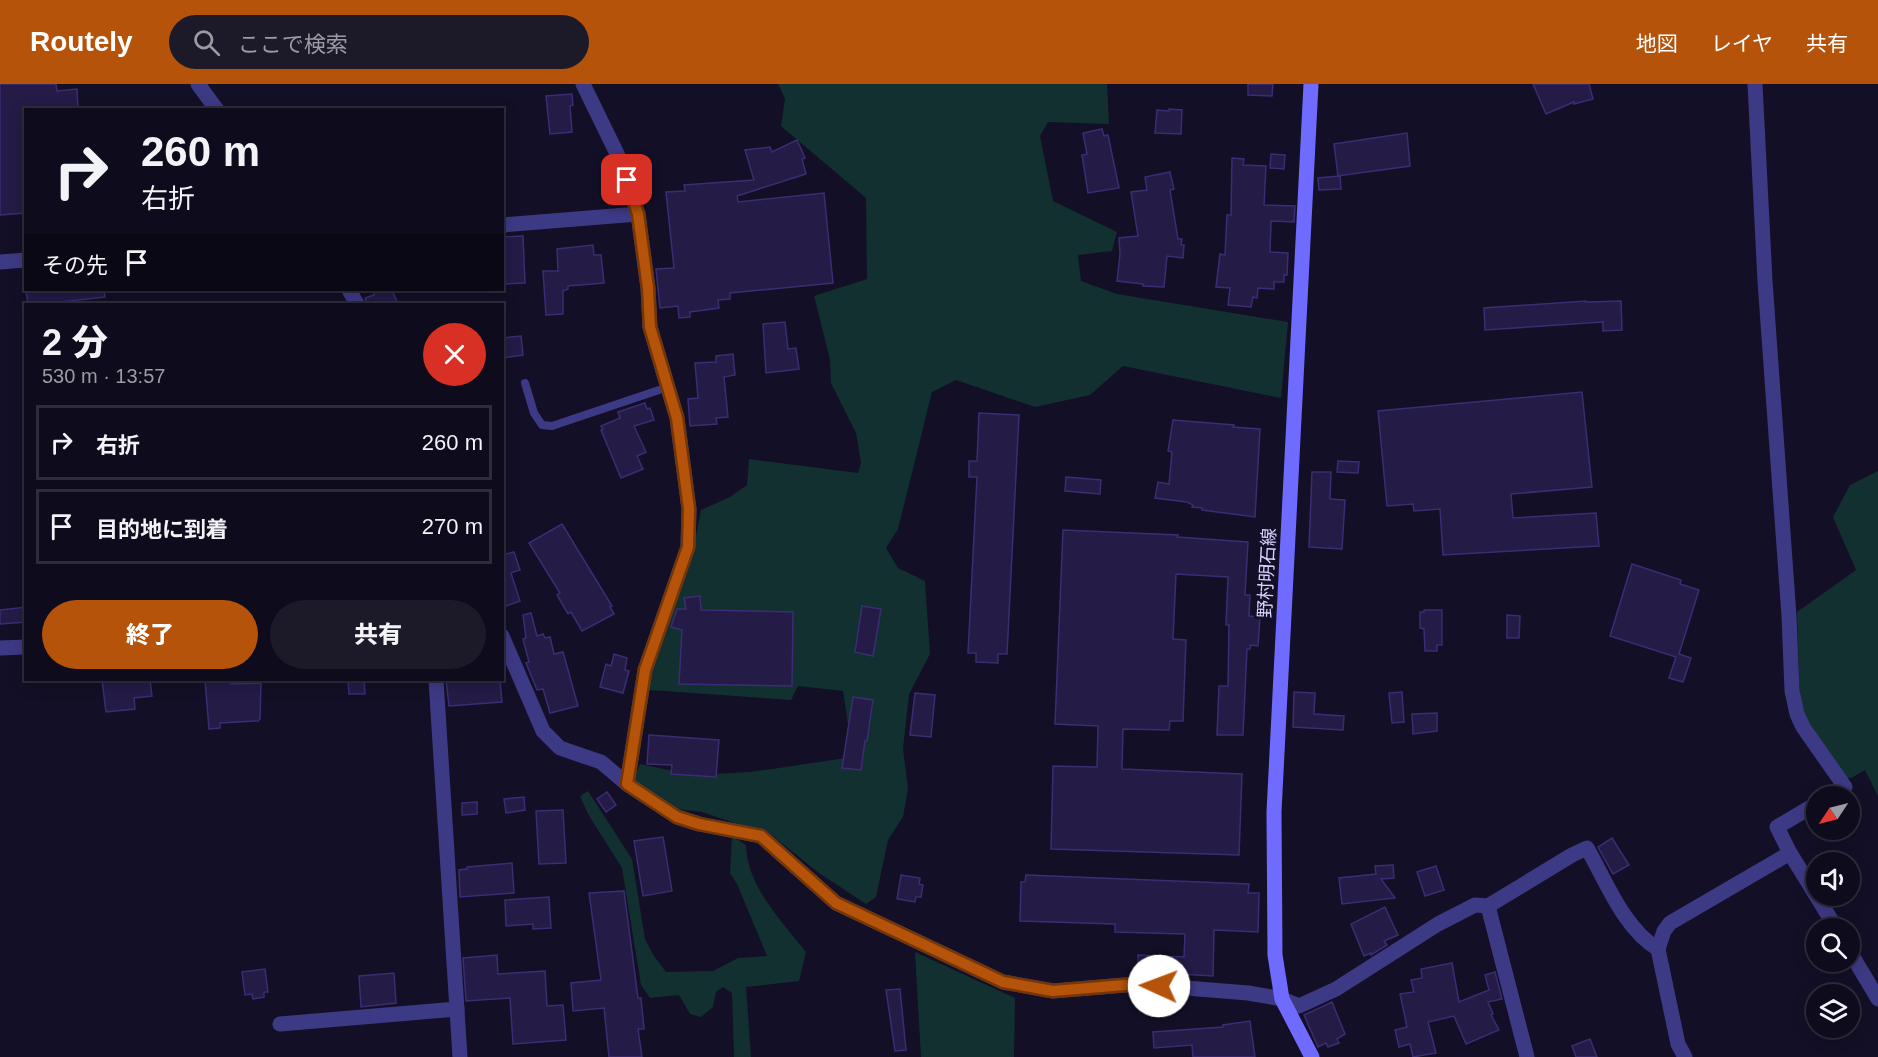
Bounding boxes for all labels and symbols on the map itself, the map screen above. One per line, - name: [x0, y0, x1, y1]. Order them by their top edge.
- pin: [601, 154, 652, 205]
- street label: 野村明石線: [1255, 528, 1279, 618]
- north arrow: [1806, 786, 1860, 840]
- position arrow: [1127, 954, 1191, 1018]

